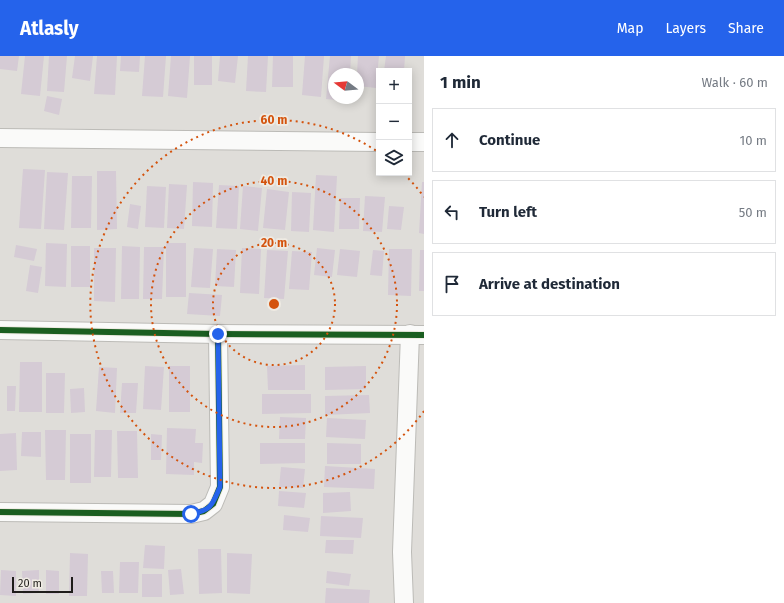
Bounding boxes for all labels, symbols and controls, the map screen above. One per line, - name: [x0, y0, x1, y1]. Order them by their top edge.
- text: Atlasly: [20, 17, 79, 40]
- text: Map: [617, 20, 643, 37]
- text: Layers: [665, 20, 706, 37]
- text: Share: [728, 20, 764, 37]
- north arrow: [328, 68, 364, 104]
- map controls: [376, 68, 412, 176]
- button: +: [376, 68, 412, 104]
- text: 1 min: [440, 72, 481, 93]
- text: Walk · 60 m: [701, 75, 768, 90]
- button: −: [376, 104, 412, 140]
- text: 60 m: [261, 113, 287, 127]
- icon: ahead: [441, 129, 463, 151]
- text: Continue: [479, 131, 540, 149]
- text: 10 m: [740, 133, 767, 148]
- button: layers: [376, 140, 412, 176]
- text: 40 m: [261, 174, 287, 188]
- icon: left: [441, 201, 463, 223]
- text: Turn left: [479, 203, 537, 221]
- text: 50 m: [739, 205, 767, 220]
- text: 20 m: [261, 236, 287, 250]
- icon: arrive: [441, 273, 463, 295]
- text: Arrive at destination: [479, 275, 620, 293]
- centre of rings: [267, 297, 281, 311]
- route end: [209, 325, 227, 343]
- route start: [182, 505, 200, 523]
- scale bar: [12, 575, 73, 594]
- text: 20 m: [18, 577, 42, 590]

